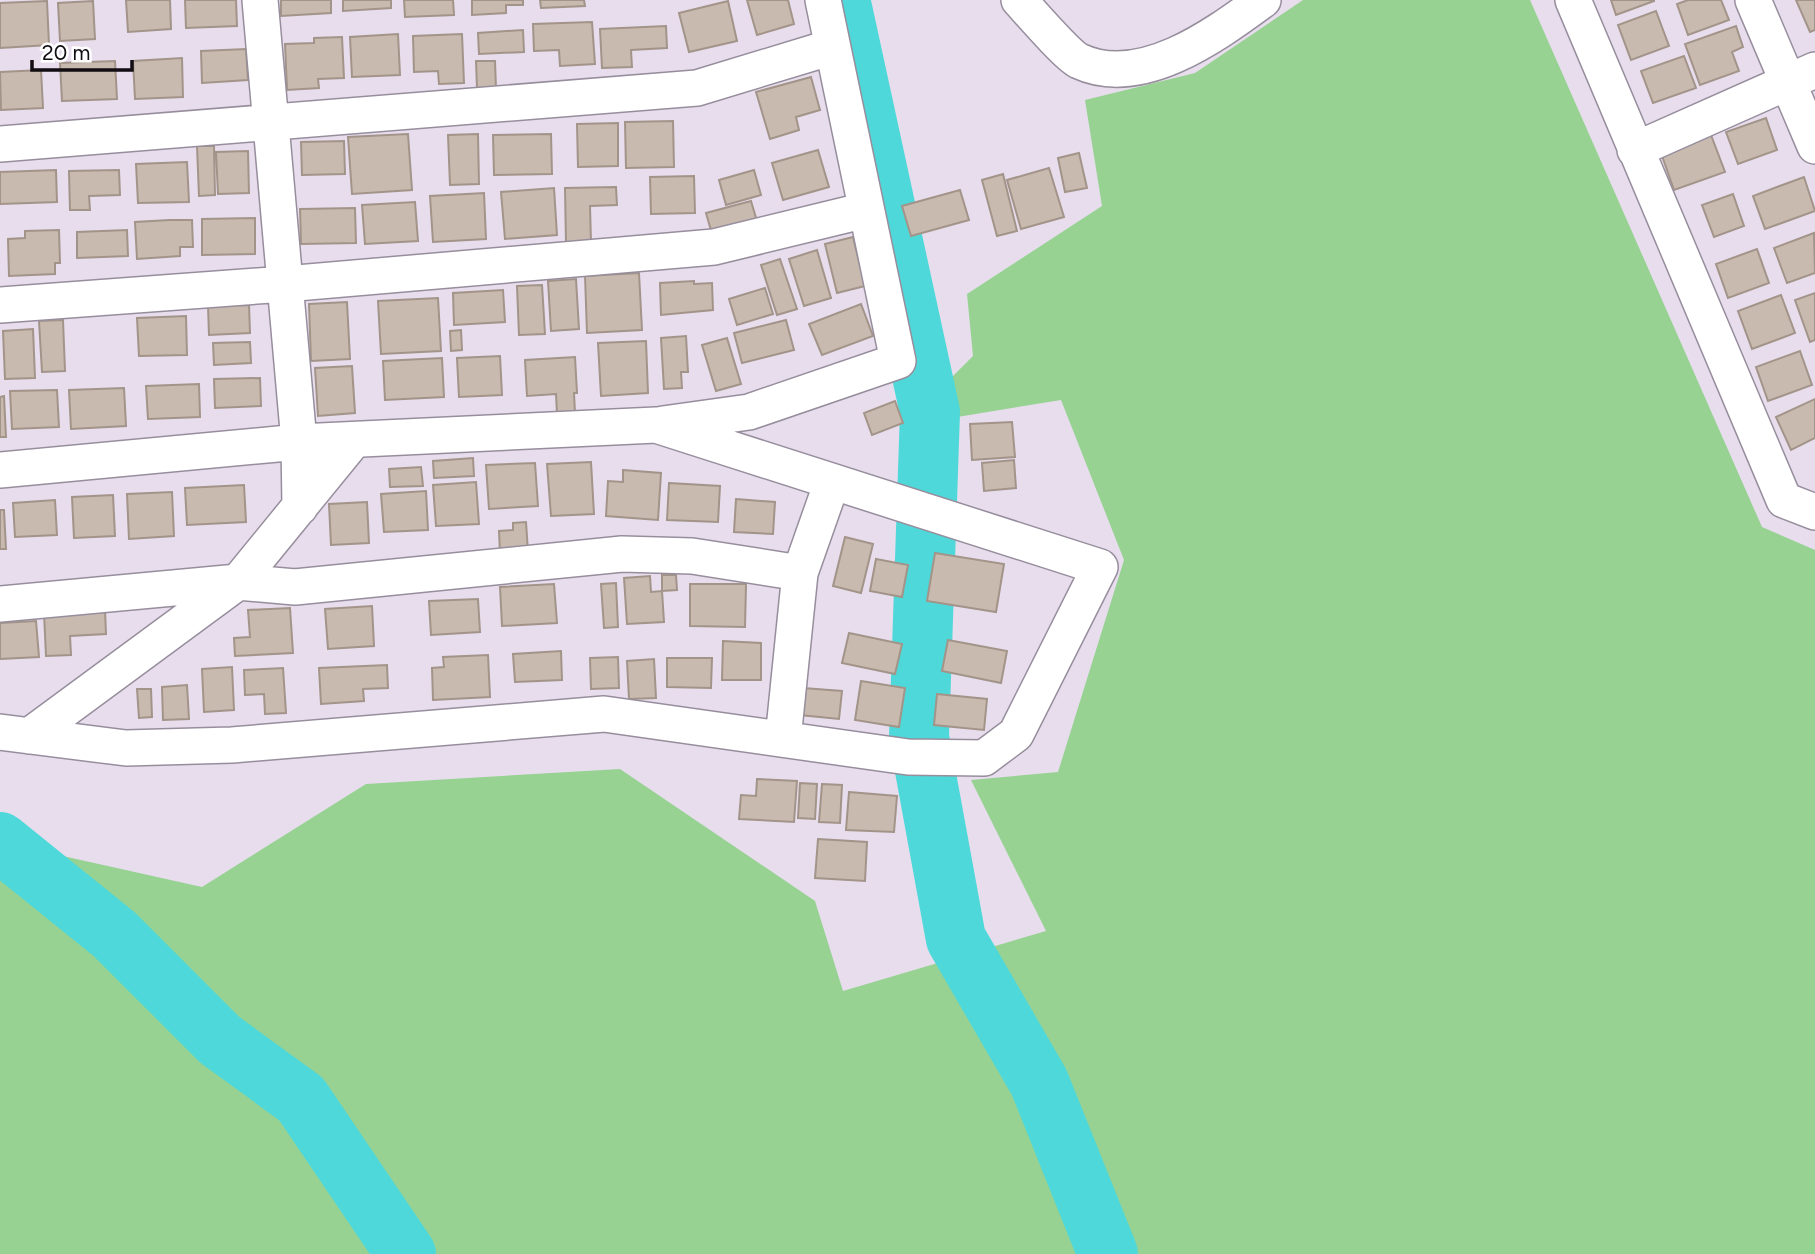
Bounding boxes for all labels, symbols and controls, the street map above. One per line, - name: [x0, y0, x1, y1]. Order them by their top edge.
- scale bar: [32, 28, 131, 72]
- text: 20 m: [42, 40, 90, 65]

